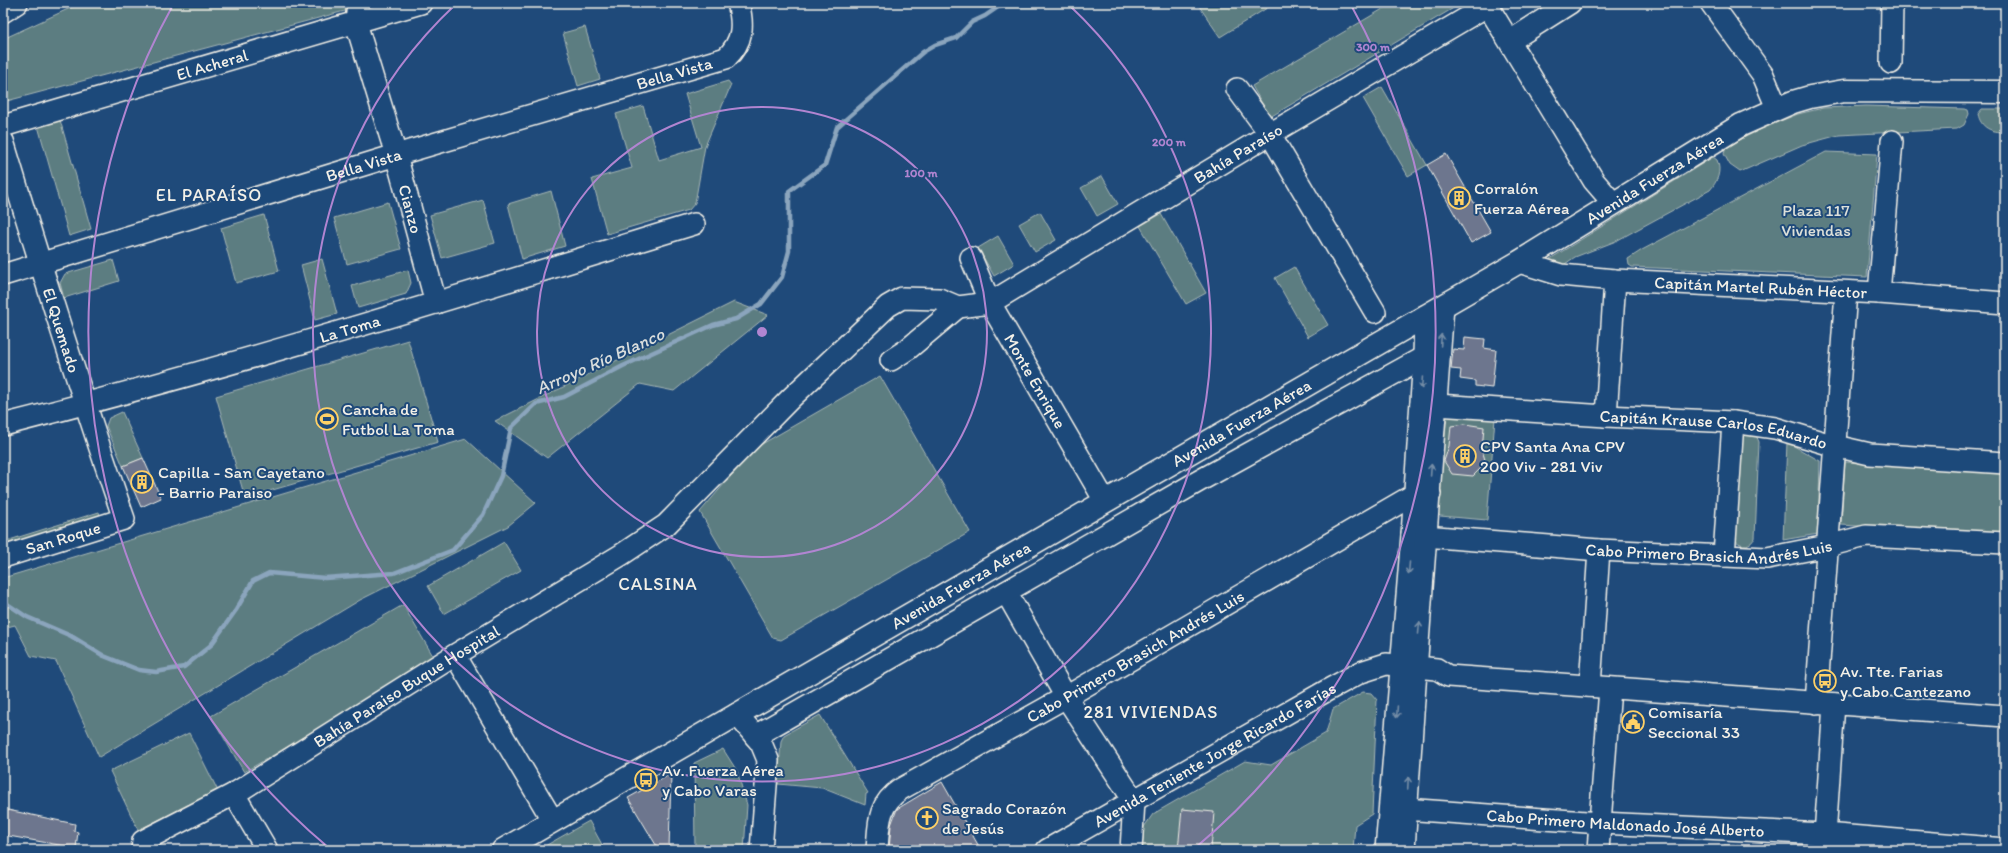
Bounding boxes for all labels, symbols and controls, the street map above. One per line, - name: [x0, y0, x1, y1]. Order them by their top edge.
- text: 300 m: [1356, 40, 1391, 54]
- street label: El Acheral: [174, 44, 251, 84]
- street label: Bella Vista: [634, 53, 715, 94]
- street label: Bahía Paraíso: [1190, 119, 1286, 188]
- street label: Avenida Fuerza Aérea: [1582, 129, 1727, 228]
- text: 200 m: [1152, 135, 1187, 149]
- street label: Bella Vista: [323, 144, 404, 186]
- text: 100 m: [904, 166, 938, 180]
- place label: Corralón Fuerza Aérea: [1474, 178, 1569, 218]
- street label: Cianzo: [394, 182, 427, 236]
- district label: EL PARAÍSO: [156, 184, 262, 206]
- building icon: Corralón Fuerza Aérea: [1446, 185, 1472, 211]
- park label: Plaza 117 Viviendas: [1781, 200, 1851, 240]
- street label: Capitán Martel Rubén Héctor: [1654, 272, 1868, 302]
- street label: El Quemado: [39, 285, 84, 375]
- street label: La Toma: [317, 310, 383, 347]
- water label: Arroyo Río Blanco: [532, 323, 668, 399]
- centre of rings: [755, 325, 769, 339]
- street label: Monte Enrique: [1000, 330, 1071, 432]
- one-way arrow: [1437, 334, 1444, 347]
- street label: Avenida Fuerza Aérea: [1168, 375, 1314, 471]
- one-way arrow: [1419, 376, 1426, 389]
- place label: Cancha de Futbol La Toma: [342, 399, 455, 439]
- sports icon: Cancha de Futbol La Toma: [314, 406, 340, 432]
- street label: Capitán Krause Carlos Eduardo: [1599, 406, 1830, 453]
- place label: CPV Santa Ana CPV 200 Viv - 281 Viv: [1480, 436, 1625, 476]
- building icon: CPV Santa Ana CPV 200 Viv - 281 Viv: [1452, 443, 1478, 469]
- place label: Capilla - San Cayetano - Barrio Paraiso: [158, 462, 325, 502]
- one-way arrow: [1428, 464, 1435, 477]
- building icon: Capilla - San Cayetano - Barrio Paraiso: [129, 469, 155, 495]
- street label: San Roque: [23, 517, 103, 559]
- street label: Cabo Primero Brasich Andrés Luis: [1585, 535, 1834, 568]
- street label: Avenida Fuerza Aérea: [888, 537, 1034, 633]
- one-way arrow: [1406, 561, 1413, 574]
- district label: CALSINA: [618, 573, 698, 595]
- street label: Cabo Primero Brasich Andrés Luis: [1023, 586, 1247, 727]
- street label: Bahía Paraiso Buque Hospital: [310, 620, 503, 752]
- one-way arrow: [1416, 622, 1423, 635]
- place label: Av. Tte. Farias y Cabo Cantezano: [1840, 661, 1971, 701]
- bus stop icon: Av. Tte. Farias y Cabo Cantezano: [1812, 668, 1838, 694]
- street label: Avenida Teniente Jorge Ricardo Farías: [1090, 678, 1339, 831]
- district label: 281 VIVIENDAS: [1084, 701, 1218, 723]
- place label: Comisaría Seccional 33: [1648, 702, 1740, 742]
- one-way arrow: [1393, 705, 1400, 718]
- public building icon: Comisaría Seccional 33: [1620, 709, 1646, 735]
- place label: Av. Fuerza Aérea y Cabo Varas: [662, 760, 784, 800]
- bus stop icon: Av. Fuerza Aérea y Cabo Varas: [633, 767, 659, 793]
- one-way arrow: [1404, 777, 1412, 790]
- place label: Sagrado Corazón de Jesús: [942, 798, 1067, 838]
- church icon: Sagrado Corazón de Jesús: [914, 805, 940, 831]
- street label: Cabo Primero Maldonado José Alberto: [1486, 805, 1765, 841]

